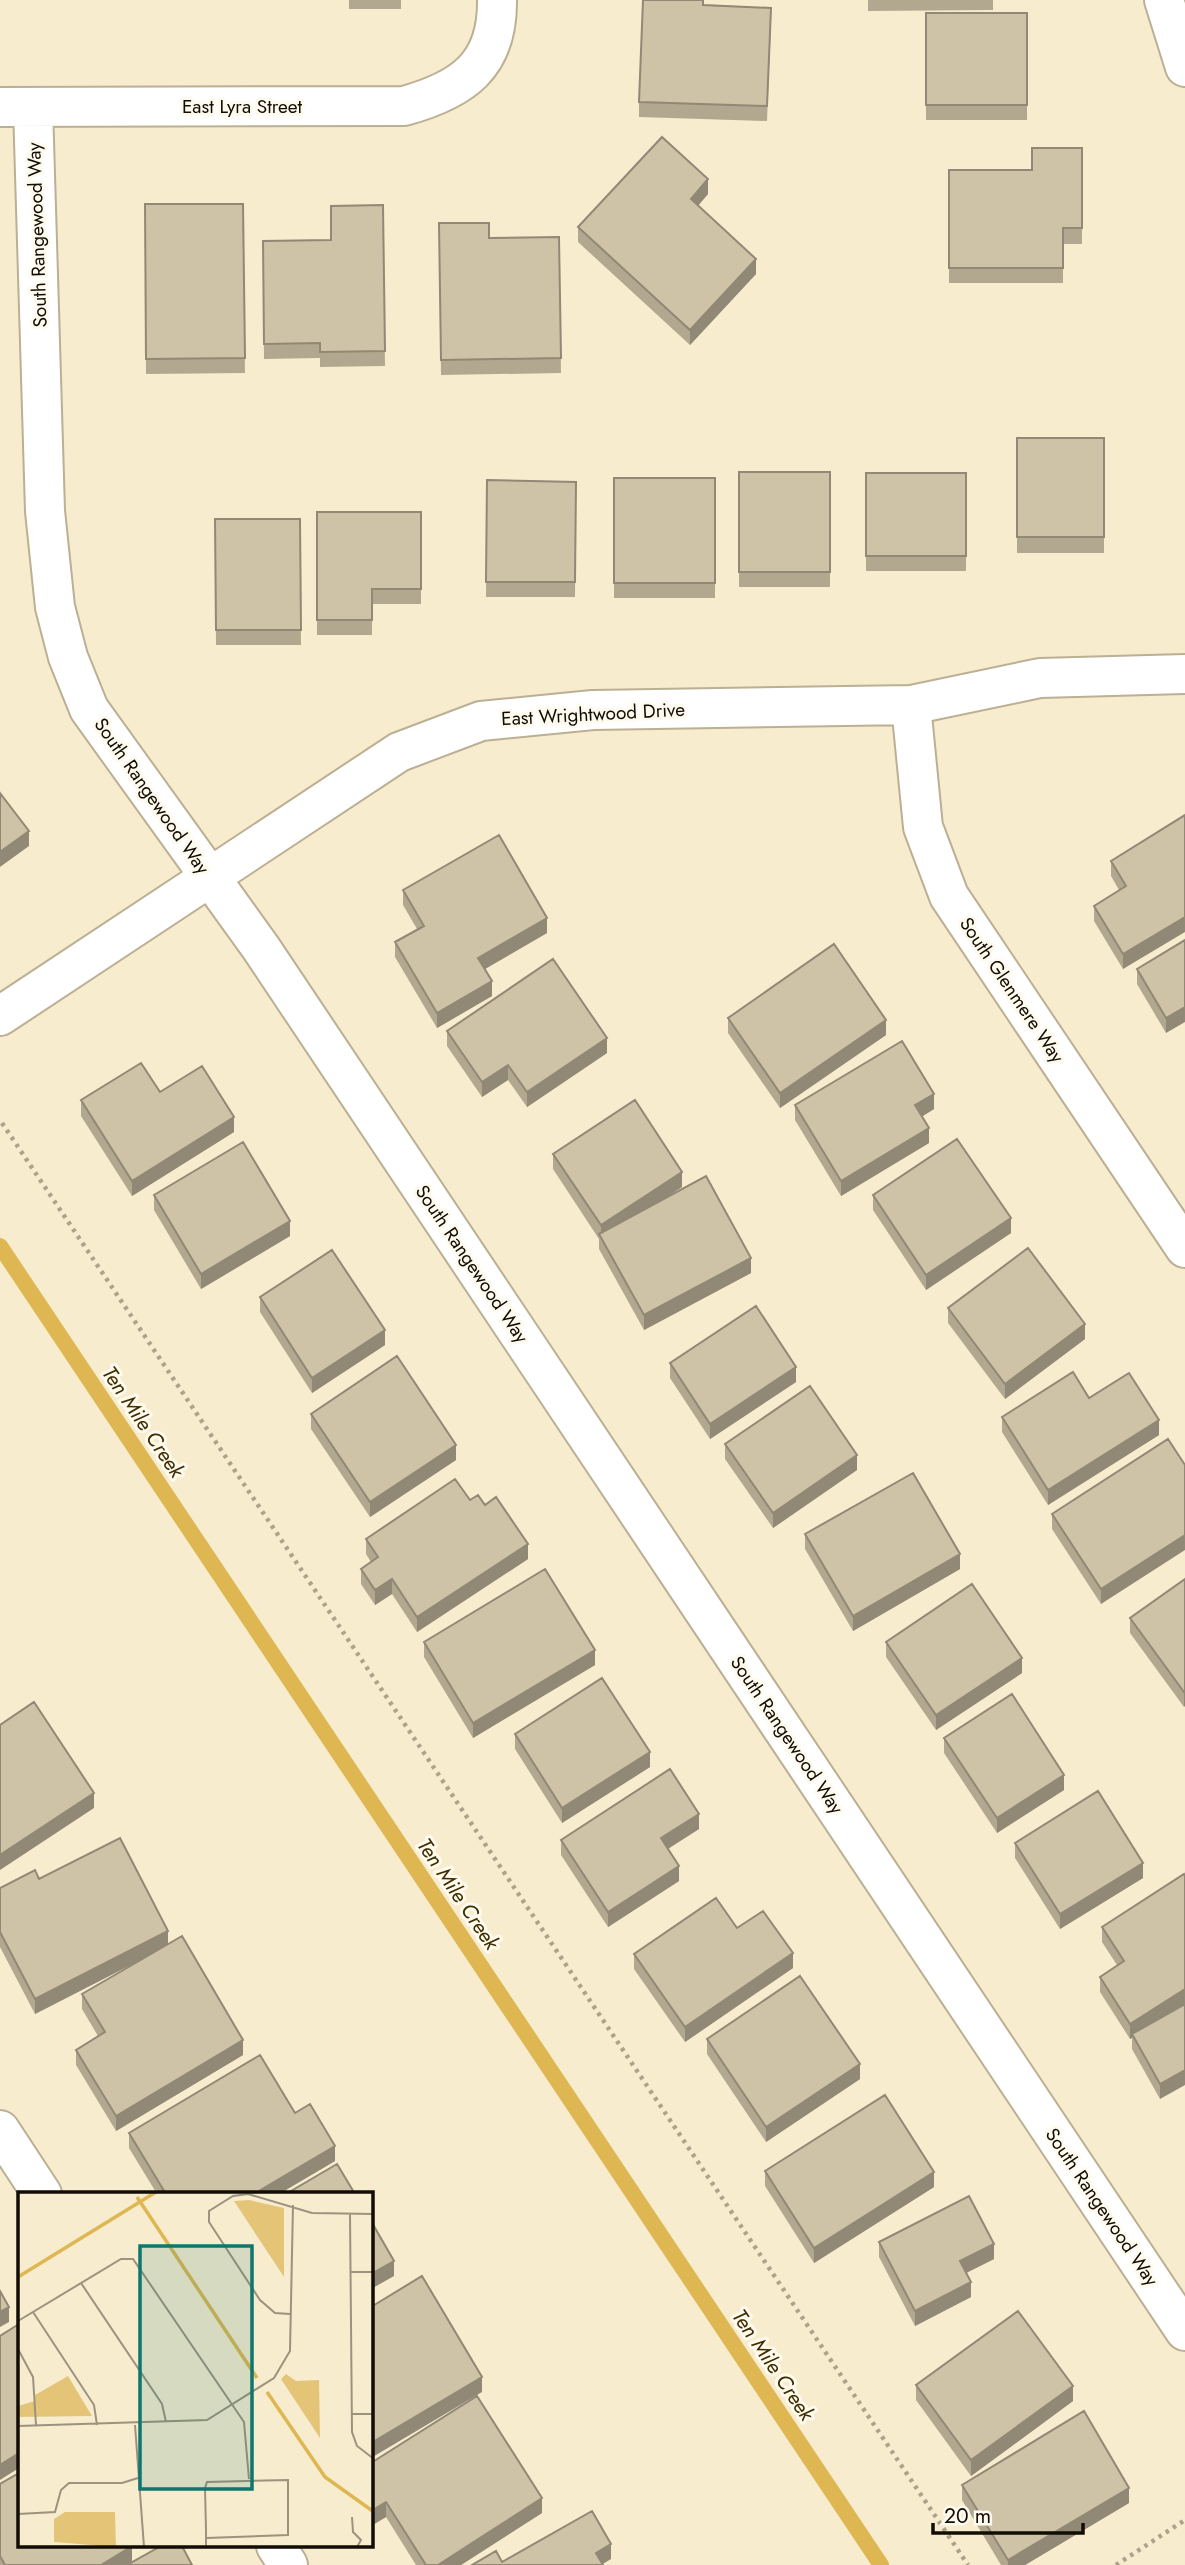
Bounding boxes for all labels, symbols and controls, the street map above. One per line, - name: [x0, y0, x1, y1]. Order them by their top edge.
- street label: East Lyra Street: [182, 93, 303, 120]
- street label: South Rangewood Way: [20, 141, 54, 328]
- street label: East Wrightwood Drive: [500, 696, 686, 732]
- street label: South Rangewood Way: [88, 712, 217, 880]
- street label: South Glenmere Way: [953, 912, 1071, 1069]
- street label: South Rangewood Way: [409, 1180, 535, 1349]
- water label: Ten Mile Creek: [95, 1360, 192, 1485]
- street label: South Rangewood Way: [724, 1651, 850, 1820]
- water label: Ten Mile Creek: [410, 1832, 507, 1957]
- street label: South Rangewood Way: [1039, 2123, 1165, 2292]
- inset map: [18, 2192, 373, 2548]
- water label: Ten Mile Creek: [725, 2303, 822, 2428]
- scale bar: [933, 2492, 1084, 2536]
- text: 20 m: [944, 2501, 991, 2531]

